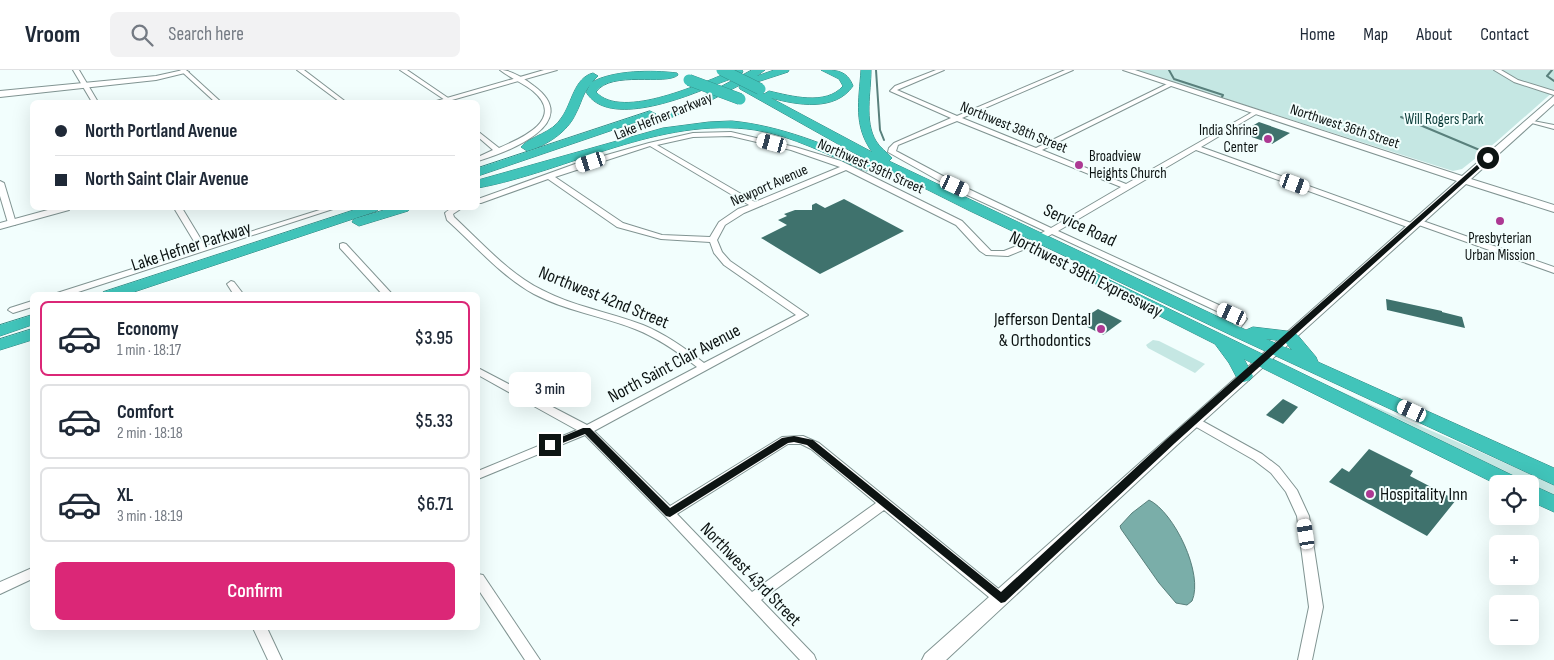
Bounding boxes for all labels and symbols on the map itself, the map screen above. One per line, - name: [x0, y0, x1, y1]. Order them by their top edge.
- street label: Lake Hefner Parkway: [611, 88, 715, 145]
- street label: Northwest 38th Street: [957, 97, 1071, 158]
- street label: Northwest 36th Street: [1288, 100, 1402, 153]
- park label: Will Rogers Park: [1404, 110, 1484, 129]
- place label: India Shrine Center: [1199, 121, 1259, 157]
- car: [755, 132, 788, 154]
- marker: India Shrine Center: [1262, 133, 1274, 145]
- street label: Northwest 39th Street: [815, 135, 927, 199]
- place label: Broadview Heights Church: [1089, 147, 1167, 183]
- route start: [1477, 147, 1499, 169]
- car: [574, 150, 607, 174]
- marker: Broadview Heights Church: [1073, 159, 1085, 171]
- street label: Newport Avenue: [728, 160, 811, 211]
- car: [1278, 172, 1311, 196]
- car: [938, 173, 971, 199]
- street label: Service Road: [1040, 200, 1119, 251]
- marker: Presbyterian Urban Mission: [1494, 215, 1506, 227]
- street label: Lake Hefner Parkway: [129, 217, 254, 276]
- street label: Northwest 39th Expressway: [1006, 227, 1166, 322]
- place label: Presbyterian Urban Mission: [1465, 229, 1535, 265]
- street label: Northwest 42nd Street: [536, 262, 672, 333]
- car: [1215, 301, 1248, 327]
- place label: Jefferson Dental & Orthodontics: [993, 309, 1091, 351]
- street label: North Saint Clair Avenue: [605, 320, 744, 407]
- marker: Jefferson Dental & Orthodontics: [1095, 323, 1107, 335]
- callout: 3 min: [509, 372, 591, 408]
- car: [1395, 398, 1428, 424]
- route end: [539, 434, 561, 456]
- place label: Hospitality Inn: [1380, 484, 1468, 505]
- marker: Hospitality Inn: [1364, 488, 1376, 500]
- street label: Northwest 43rd Street: [696, 518, 806, 631]
- car: [1296, 518, 1315, 550]

